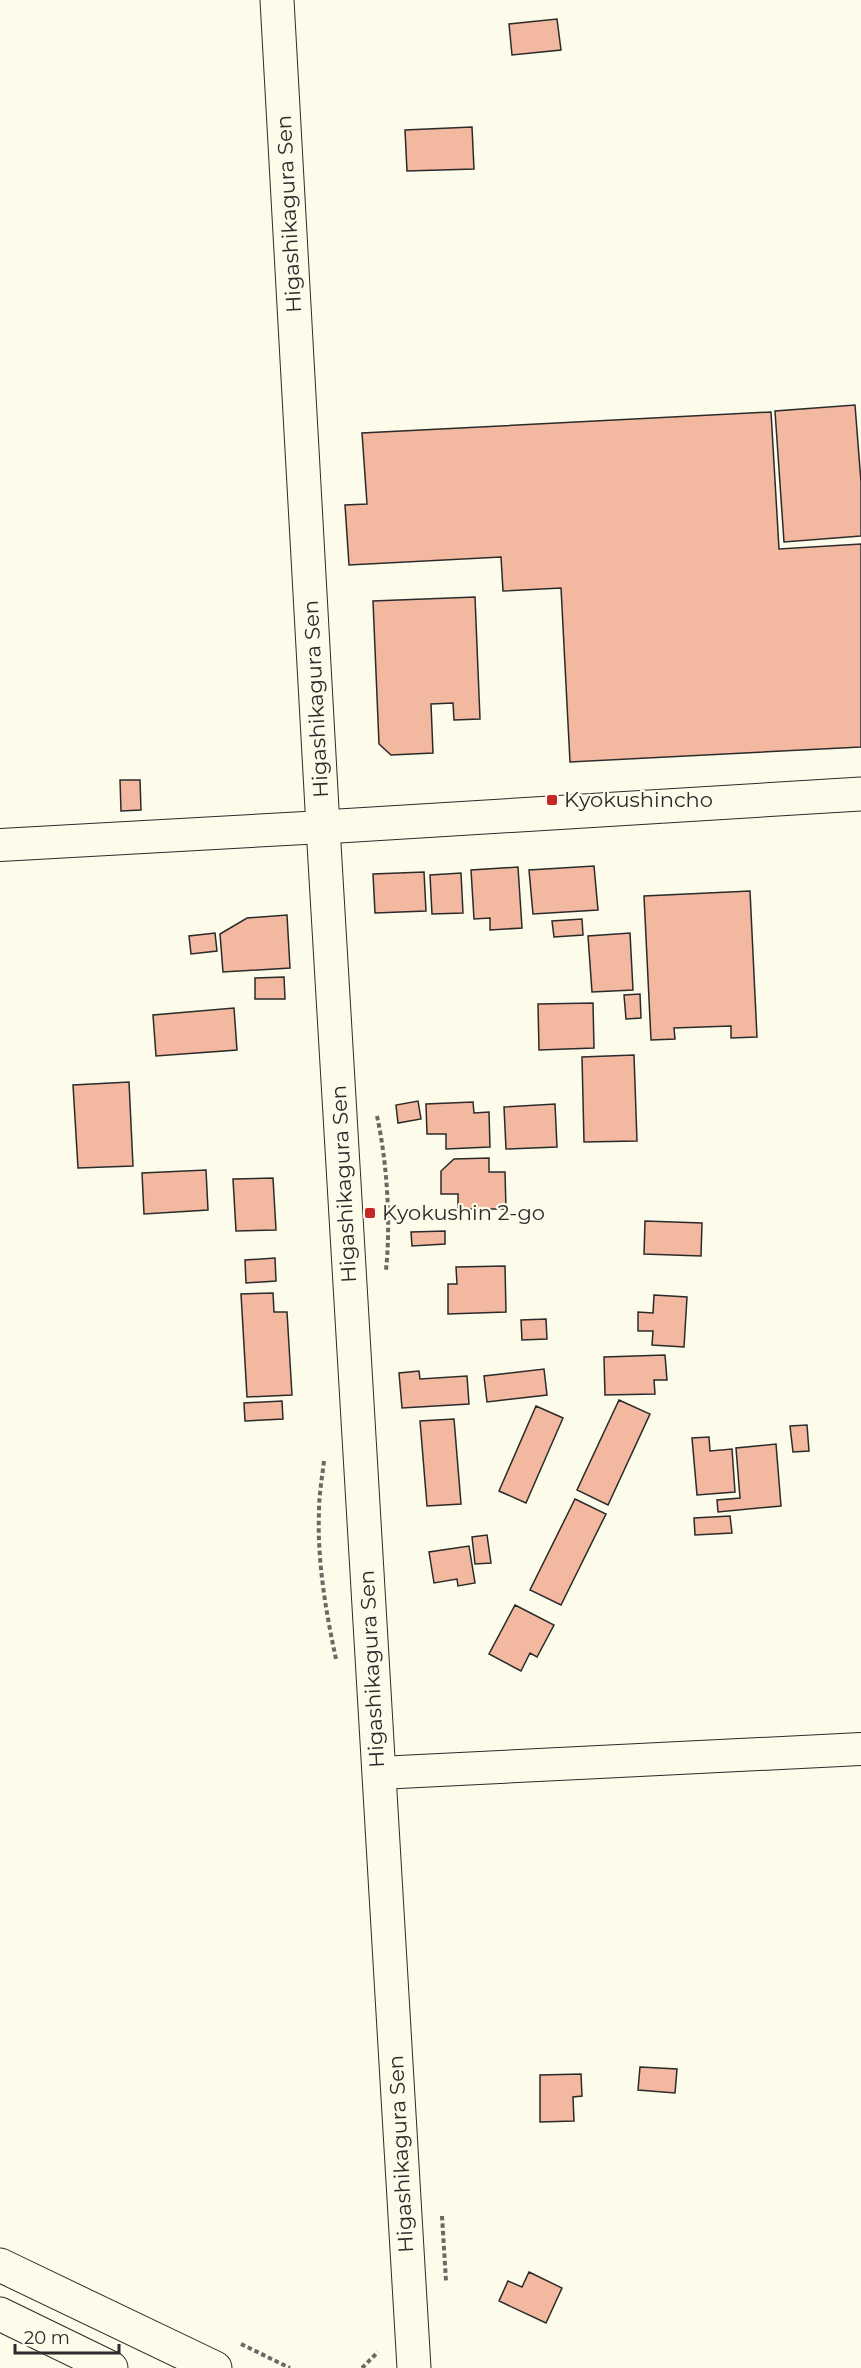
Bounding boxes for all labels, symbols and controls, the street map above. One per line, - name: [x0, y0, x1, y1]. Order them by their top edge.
- street label: Higashikagura Sen: [271, 114, 306, 314]
- street label: Higashikagura Sen: [298, 599, 333, 799]
- place label: Kyokushincho: [564, 787, 713, 812]
- marker: Kyokushincho: [545, 793, 559, 807]
- street label: Higashikagura Sen: [326, 1084, 361, 1284]
- place label: Kyokushin 2-go: [382, 1200, 545, 1225]
- marker: Kyokushin 2-go: [363, 1206, 377, 1220]
- street label: Higashikagura Sen: [354, 1569, 389, 1769]
- street label: Higashikagura Sen: [383, 2054, 418, 2254]
- scale bar: [15, 2317, 118, 2355]
- text: 20 m: [24, 2327, 70, 2349]

